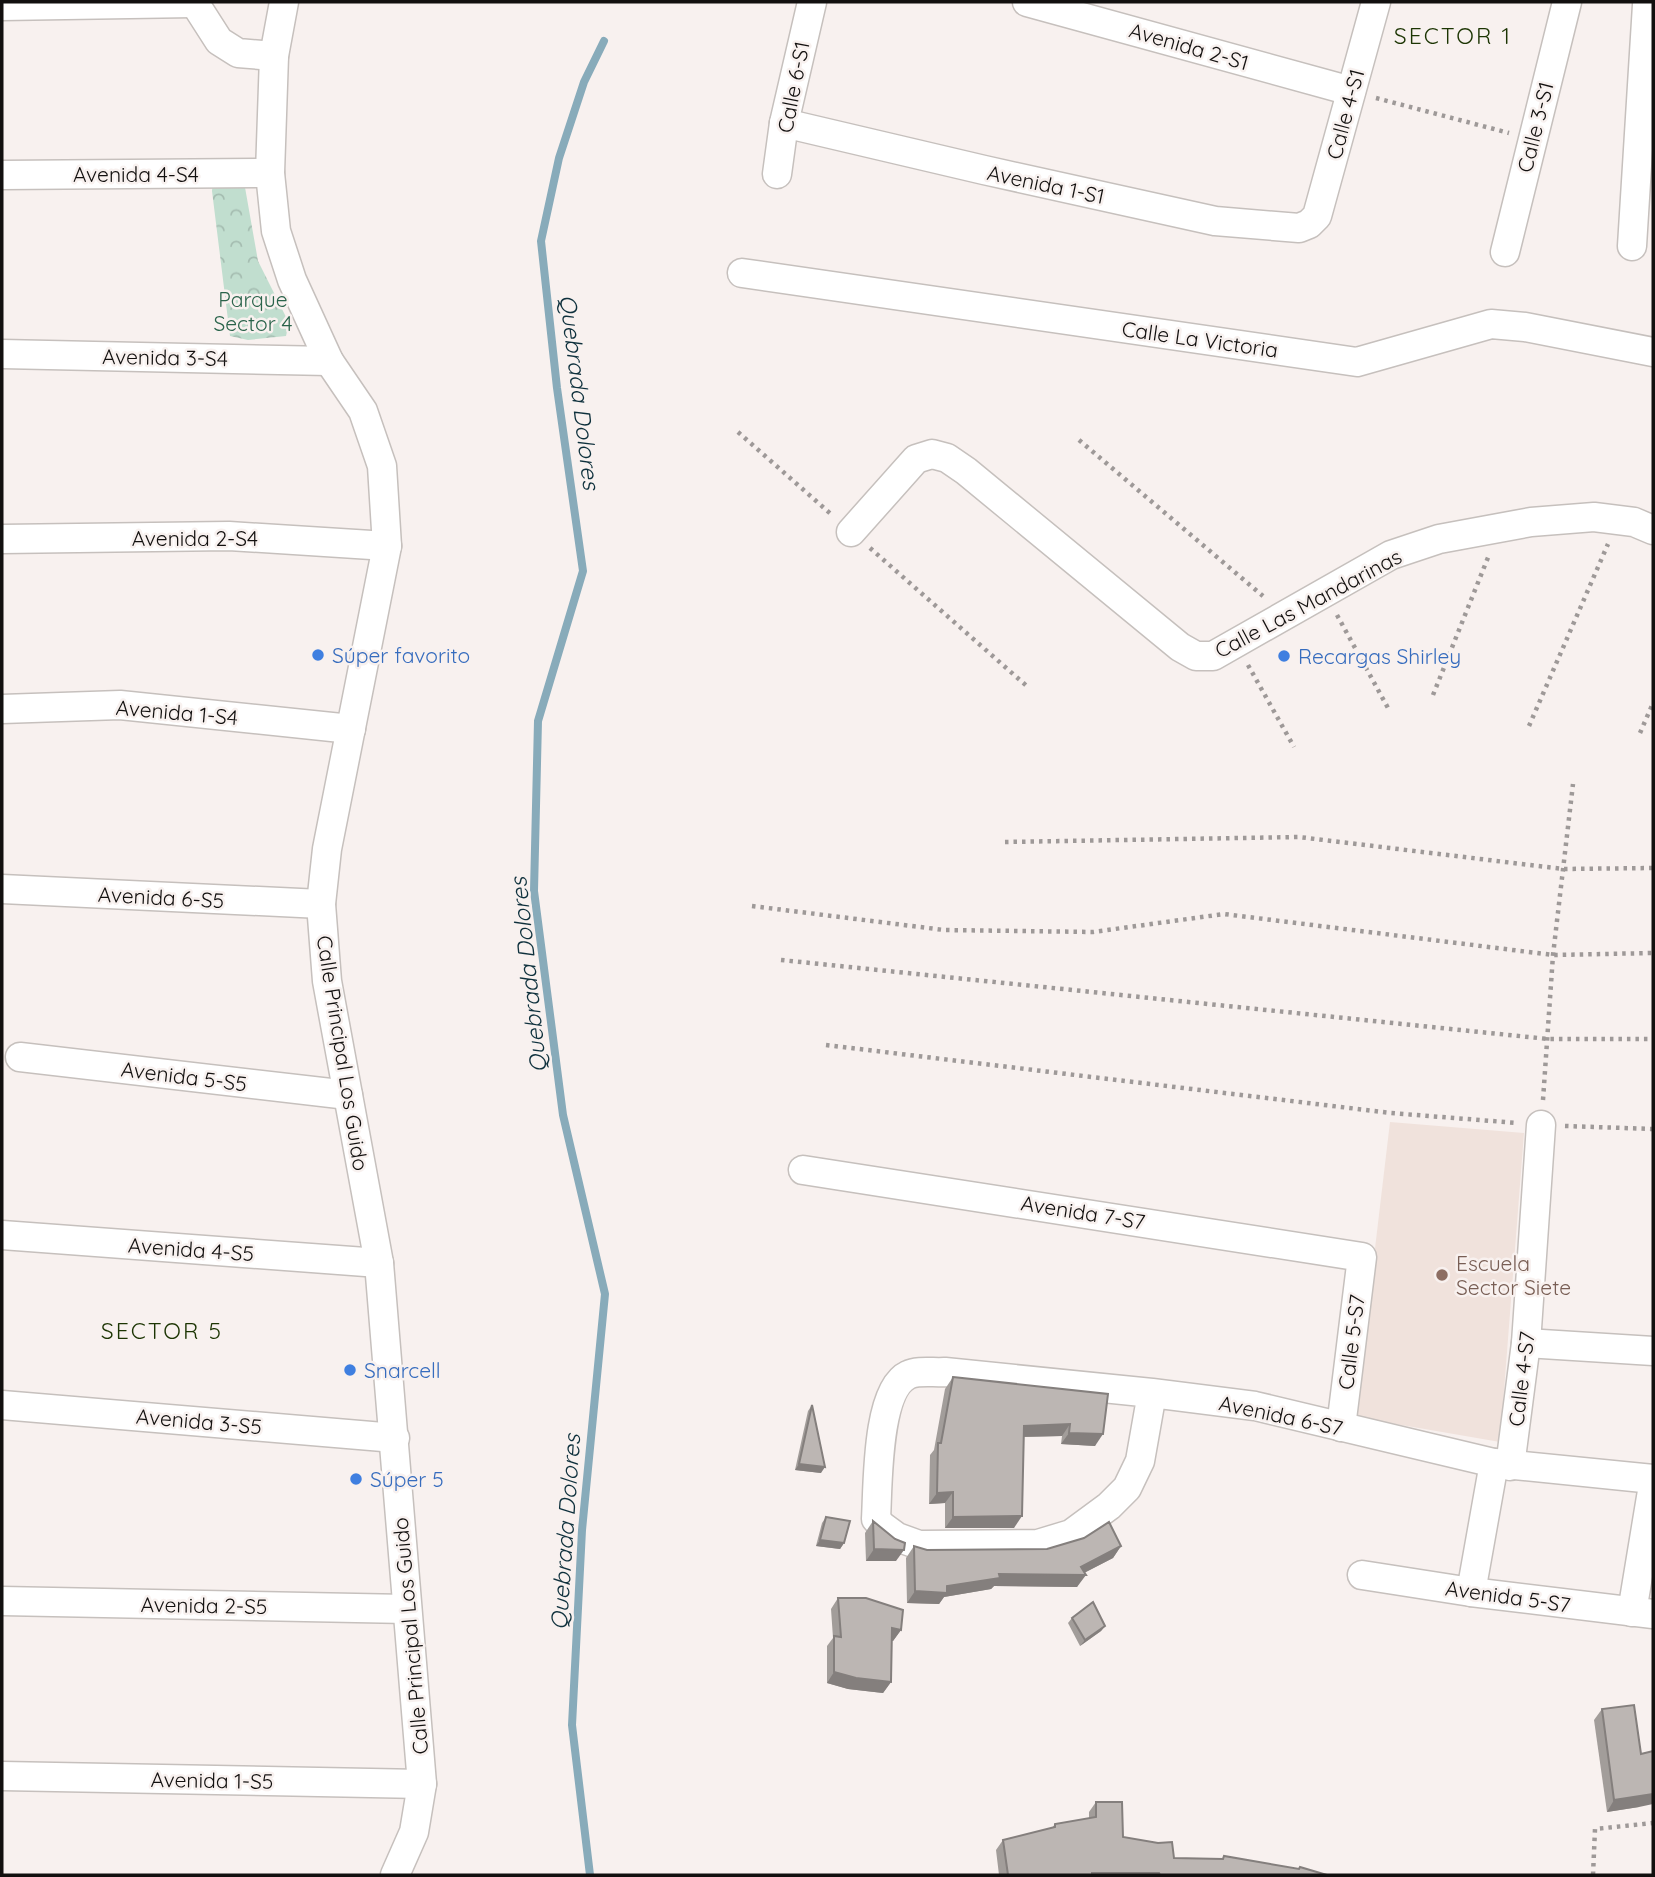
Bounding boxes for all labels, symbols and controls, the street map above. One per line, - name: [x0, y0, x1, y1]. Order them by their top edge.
- street label: Avenida 2-S1: [1126, 17, 1252, 75]
- district label: SECTOR 1: [1394, 21, 1512, 50]
- street label: Calle 6-S1: [771, 39, 815, 135]
- street label: Calle 4-S1: [1320, 66, 1370, 162]
- street label: Calle 3-S1: [1511, 79, 1559, 175]
- street label: Avenida 1-S1: [985, 159, 1107, 209]
- street label: Avenida 4-S4: [73, 161, 199, 187]
- park label: Parque Sector 4: [213, 286, 293, 336]
- water label: Quebrada Dolores: [554, 293, 607, 493]
- street label: Calle La Victoria: [1120, 315, 1280, 363]
- street label: Avenida 3-S4: [102, 343, 228, 371]
- street label: Avenida 2-S4: [132, 525, 258, 551]
- street label: Calle Las Mandarinas: [1210, 543, 1406, 663]
- place label: Súper favorito: [332, 642, 470, 668]
- place label: Recargas Shirley: [1298, 643, 1461, 669]
- marker: Súper favorito: [310, 647, 326, 663]
- marker: Recargas Shirley: [1276, 648, 1292, 664]
- street label: Avenida 1-S4: [115, 694, 239, 730]
- water label: Quebrada Dolores: [503, 874, 553, 1074]
- street label: Avenida 6-S5: [97, 881, 225, 913]
- street label: Calle Principal Los Guido: [312, 933, 374, 1173]
- street label: Avenida 5-S5: [120, 1055, 248, 1097]
- street label: Avenida 7-S7: [1019, 1189, 1147, 1235]
- street label: Avenida 4-S5: [127, 1232, 255, 1266]
- place label: Escuela Sector Siete: [1456, 1250, 1571, 1300]
- marker: Escuela Sector Siete: [1434, 1267, 1450, 1283]
- street label: Calle 5-S7: [1332, 1293, 1370, 1391]
- district label: SECTOR 5: [101, 1316, 223, 1345]
- street label: Calle 4-S7: [1502, 1330, 1540, 1428]
- place label: Snarcell: [364, 1357, 441, 1383]
- marker: Snarcell: [342, 1362, 358, 1378]
- street label: Avenida 6-S7: [1217, 1389, 1345, 1441]
- street label: Avenida 3-S5: [135, 1403, 263, 1439]
- water label: Quebrada Dolores: [544, 1431, 586, 1631]
- place label: Súper 5: [370, 1466, 444, 1492]
- marker: Súper 5: [348, 1471, 364, 1487]
- street label: Calle Principal Los Guido: [387, 1516, 433, 1756]
- street label: Avenida 5-S7: [1444, 1574, 1572, 1618]
- street label: Avenida 2-S5: [140, 1591, 268, 1619]
- street label: Avenida 1-S5: [150, 1766, 274, 1794]

